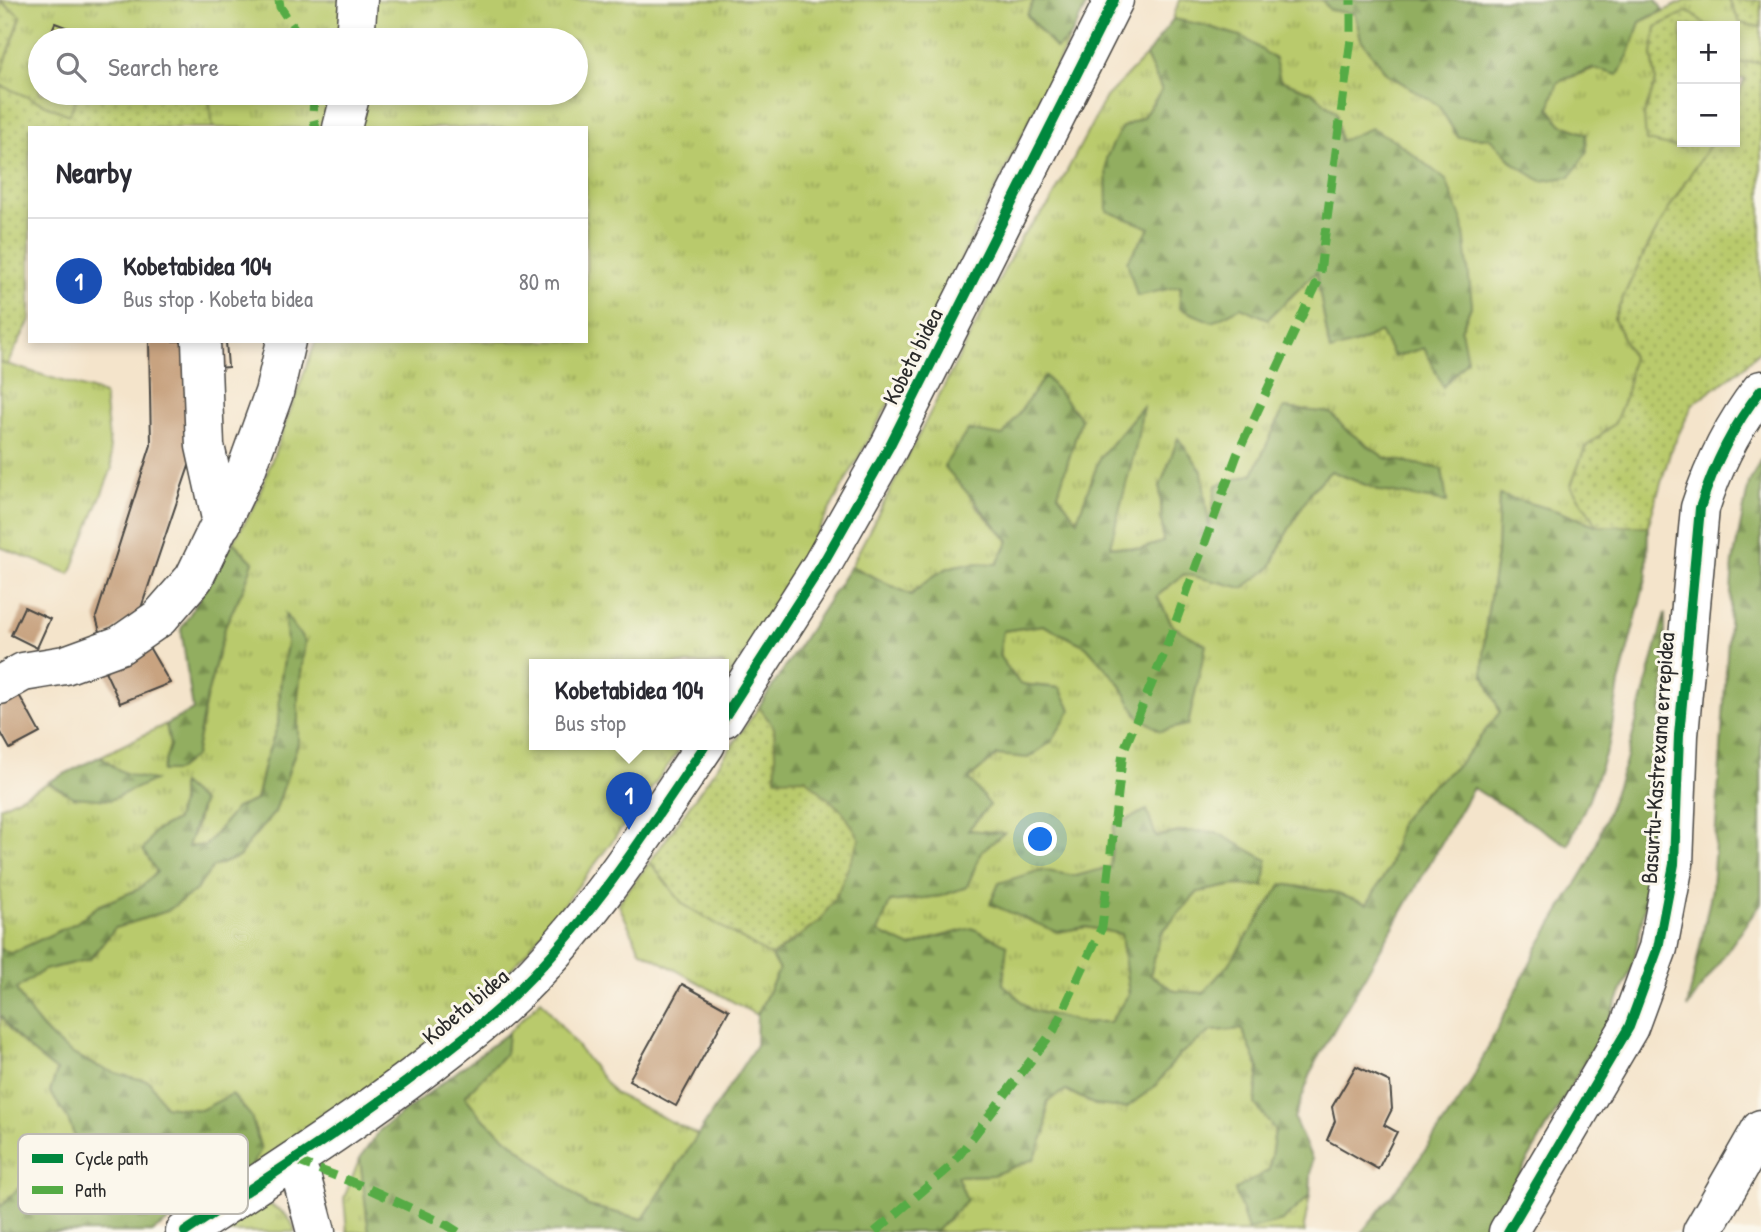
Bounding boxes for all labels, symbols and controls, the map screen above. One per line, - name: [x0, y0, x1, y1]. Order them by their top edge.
- map controls: [1677, 21, 1740, 147]
- button: +: [1677, 21, 1740, 84]
- search box: [28, 28, 588, 105]
- icon: search: [52, 48, 90, 86]
- text: Search here: [108, 49, 219, 84]
- button: −: [1677, 84, 1740, 147]
- text: Nearby: [56, 152, 132, 192]
- text: Kobetabidea 104: [123, 248, 271, 283]
- text: 1: [75, 266, 83, 297]
- text: 80 m: [519, 266, 560, 297]
- text: Bus stop · Kobeta bidea: [123, 283, 313, 314]
- street label: Kobeta bidea: [875, 303, 949, 409]
- street label: Basurtu-Kastrexana errepidea: [1633, 631, 1681, 885]
- popup: [529, 659, 729, 750]
- text: Kobetabidea 104: [555, 672, 703, 707]
- text: Bus stop: [555, 707, 626, 738]
- pin: 1: [606, 772, 652, 830]
- your location: [1023, 822, 1057, 856]
- street label: Kobeta bidea: [415, 961, 515, 1051]
- legend: [18, 1134, 248, 1214]
- text: Cycle path: [75, 1145, 148, 1171]
- text: Path: [75, 1177, 106, 1203]

